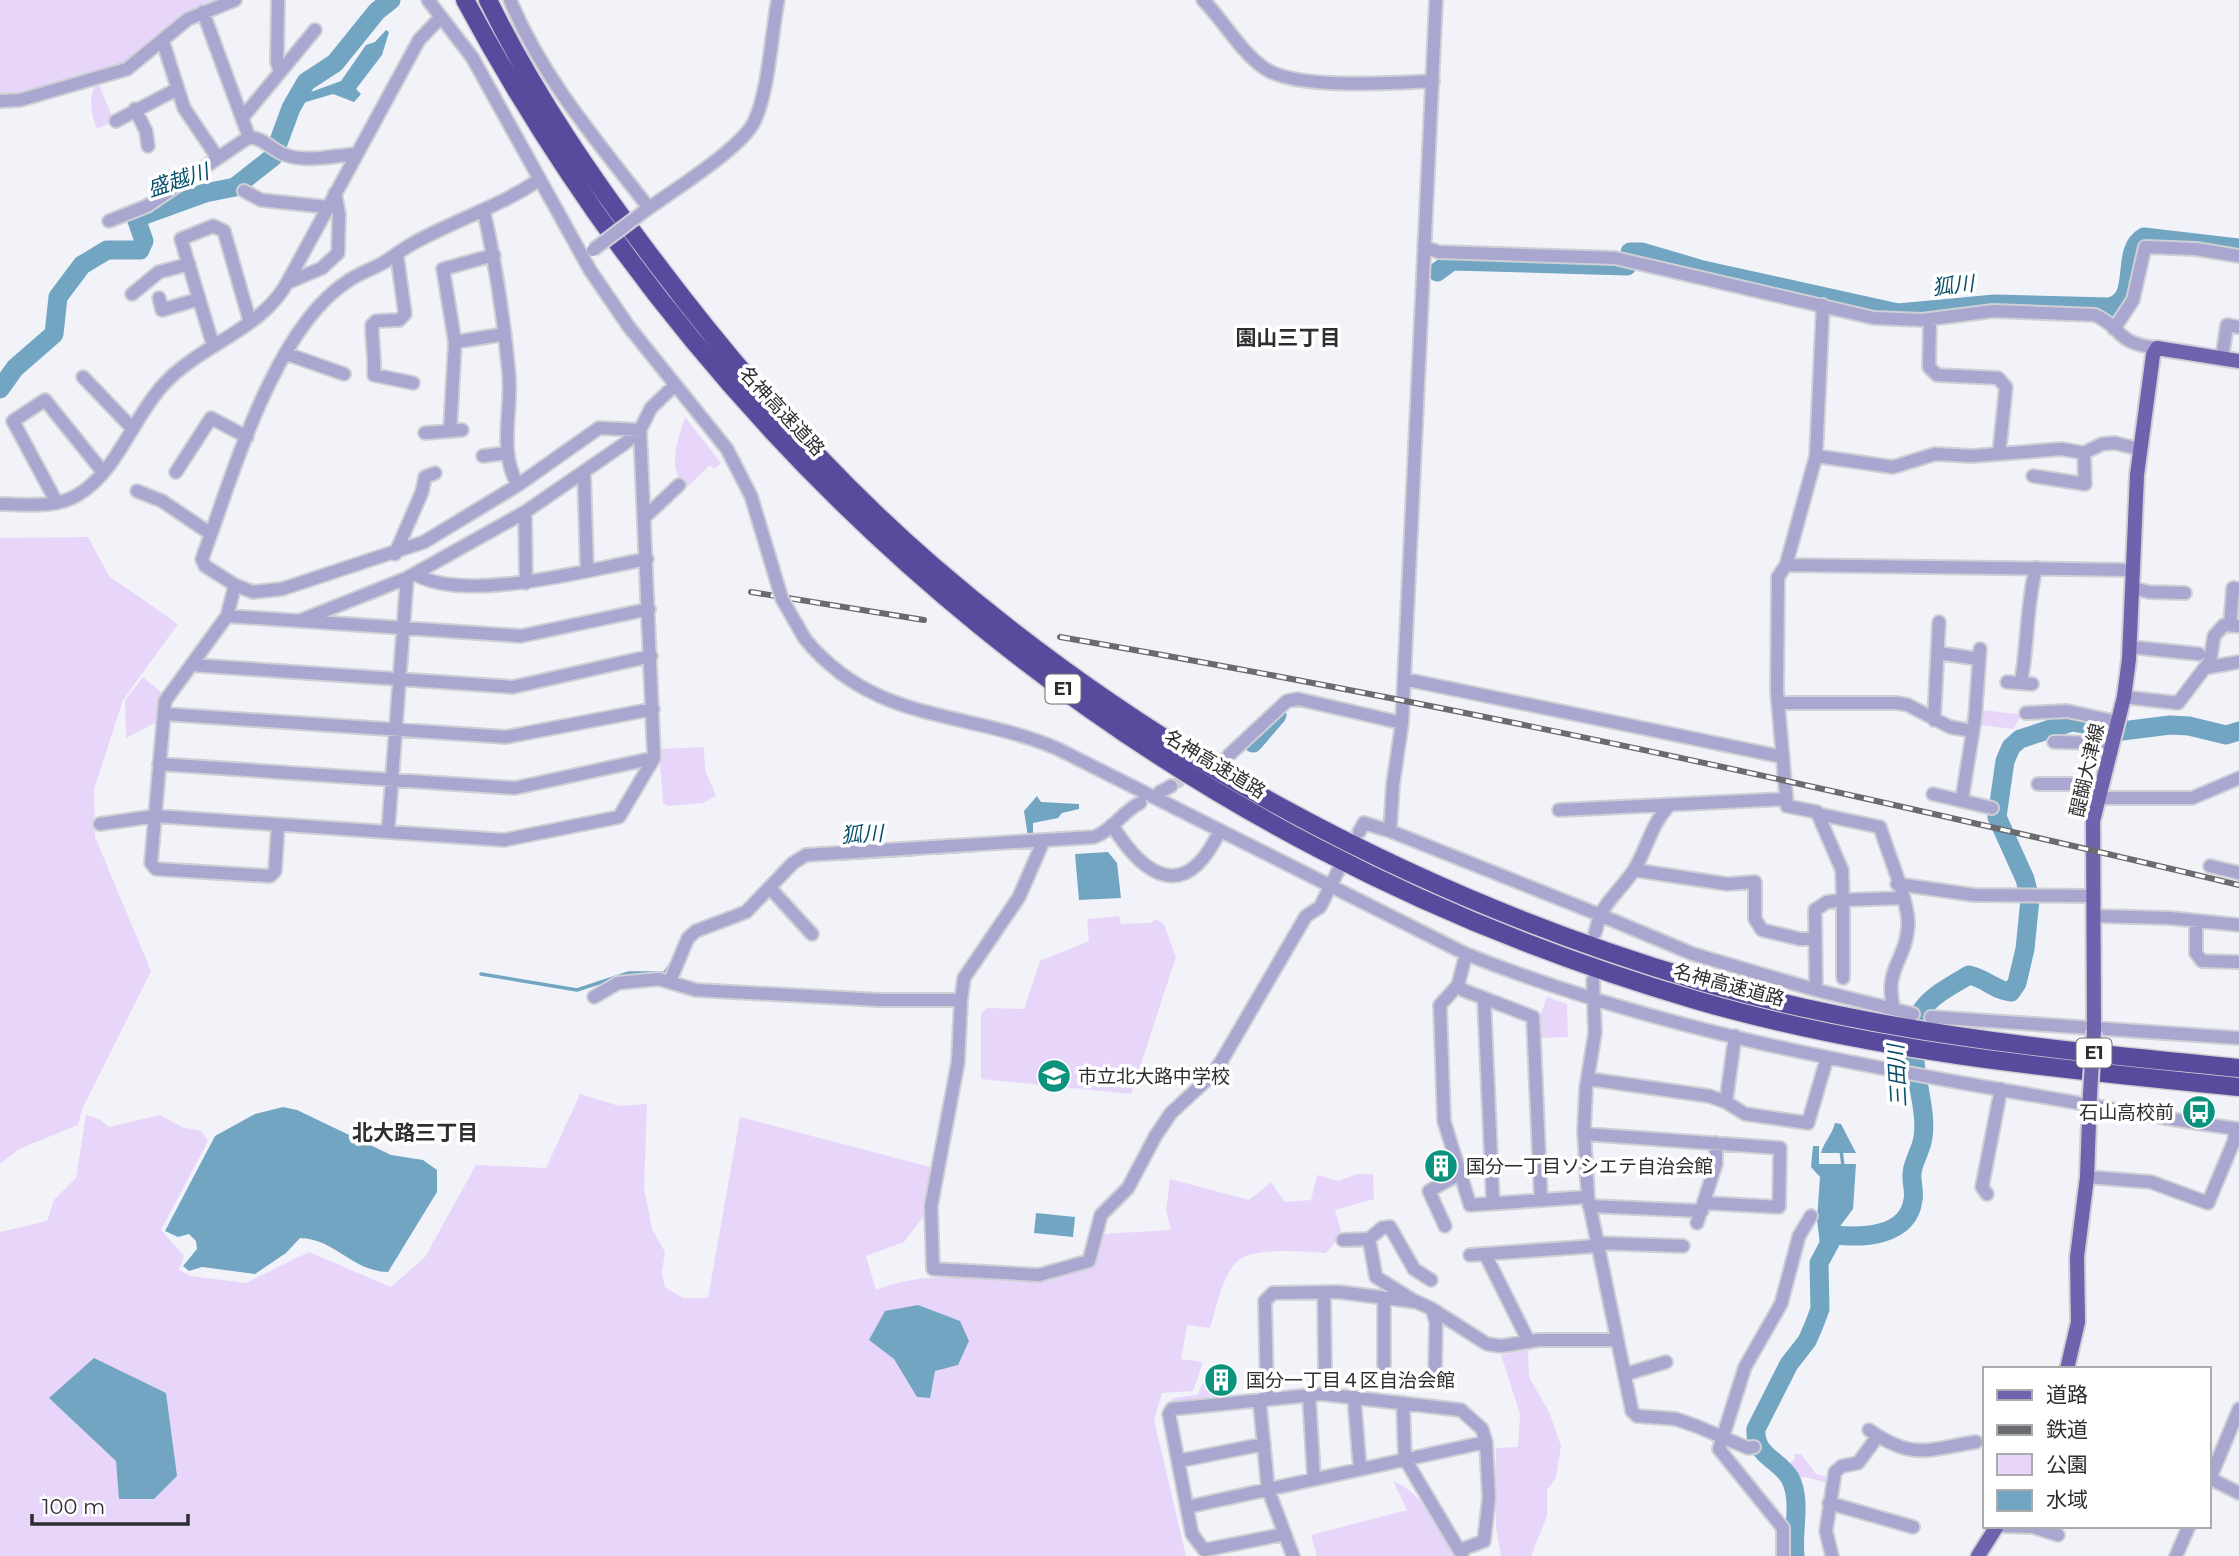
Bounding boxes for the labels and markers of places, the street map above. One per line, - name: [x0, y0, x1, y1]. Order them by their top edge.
- school or university icon: 市立北大路中学校: [1035, 1057, 1073, 1095]
- place label: 市立北大路中学校: [1078, 1065, 1230, 1088]
- bus stop icon: 石山高校前: [2180, 1093, 2218, 1131]
- place label: 石山高校前: [2079, 1101, 2174, 1124]
- building icon: 国分一丁目ソシエテ自治会館: [1422, 1147, 1460, 1185]
- place label: 国分一丁目ソシエテ自治会館: [1466, 1155, 1713, 1178]
- building icon: 国分一丁目４区自治会館: [1202, 1361, 1240, 1399]
- place label: 国分一丁目４区自治会館: [1246, 1369, 1455, 1392]

